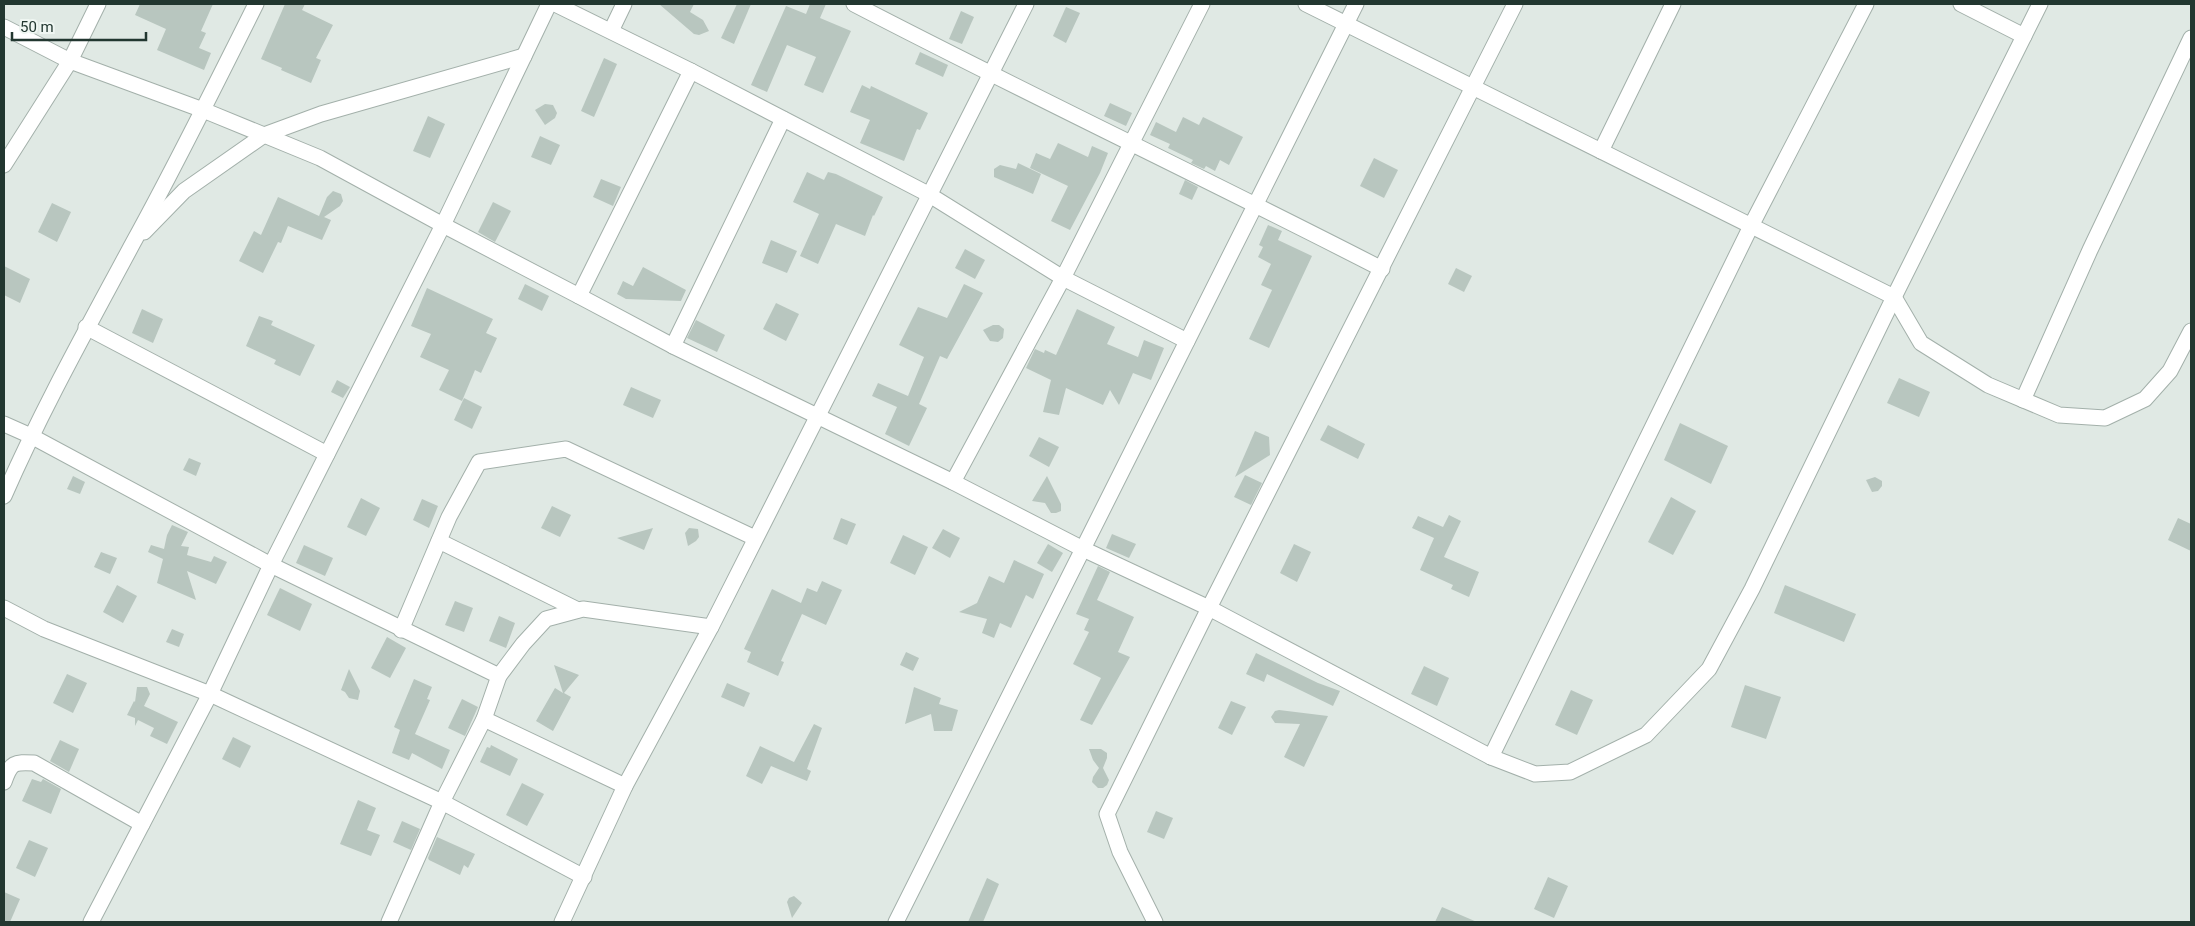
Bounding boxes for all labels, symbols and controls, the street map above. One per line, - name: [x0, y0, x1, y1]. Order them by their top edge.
- scale bar: [12, 10, 146, 42]
- text: 50 m: [20, 18, 54, 36]

